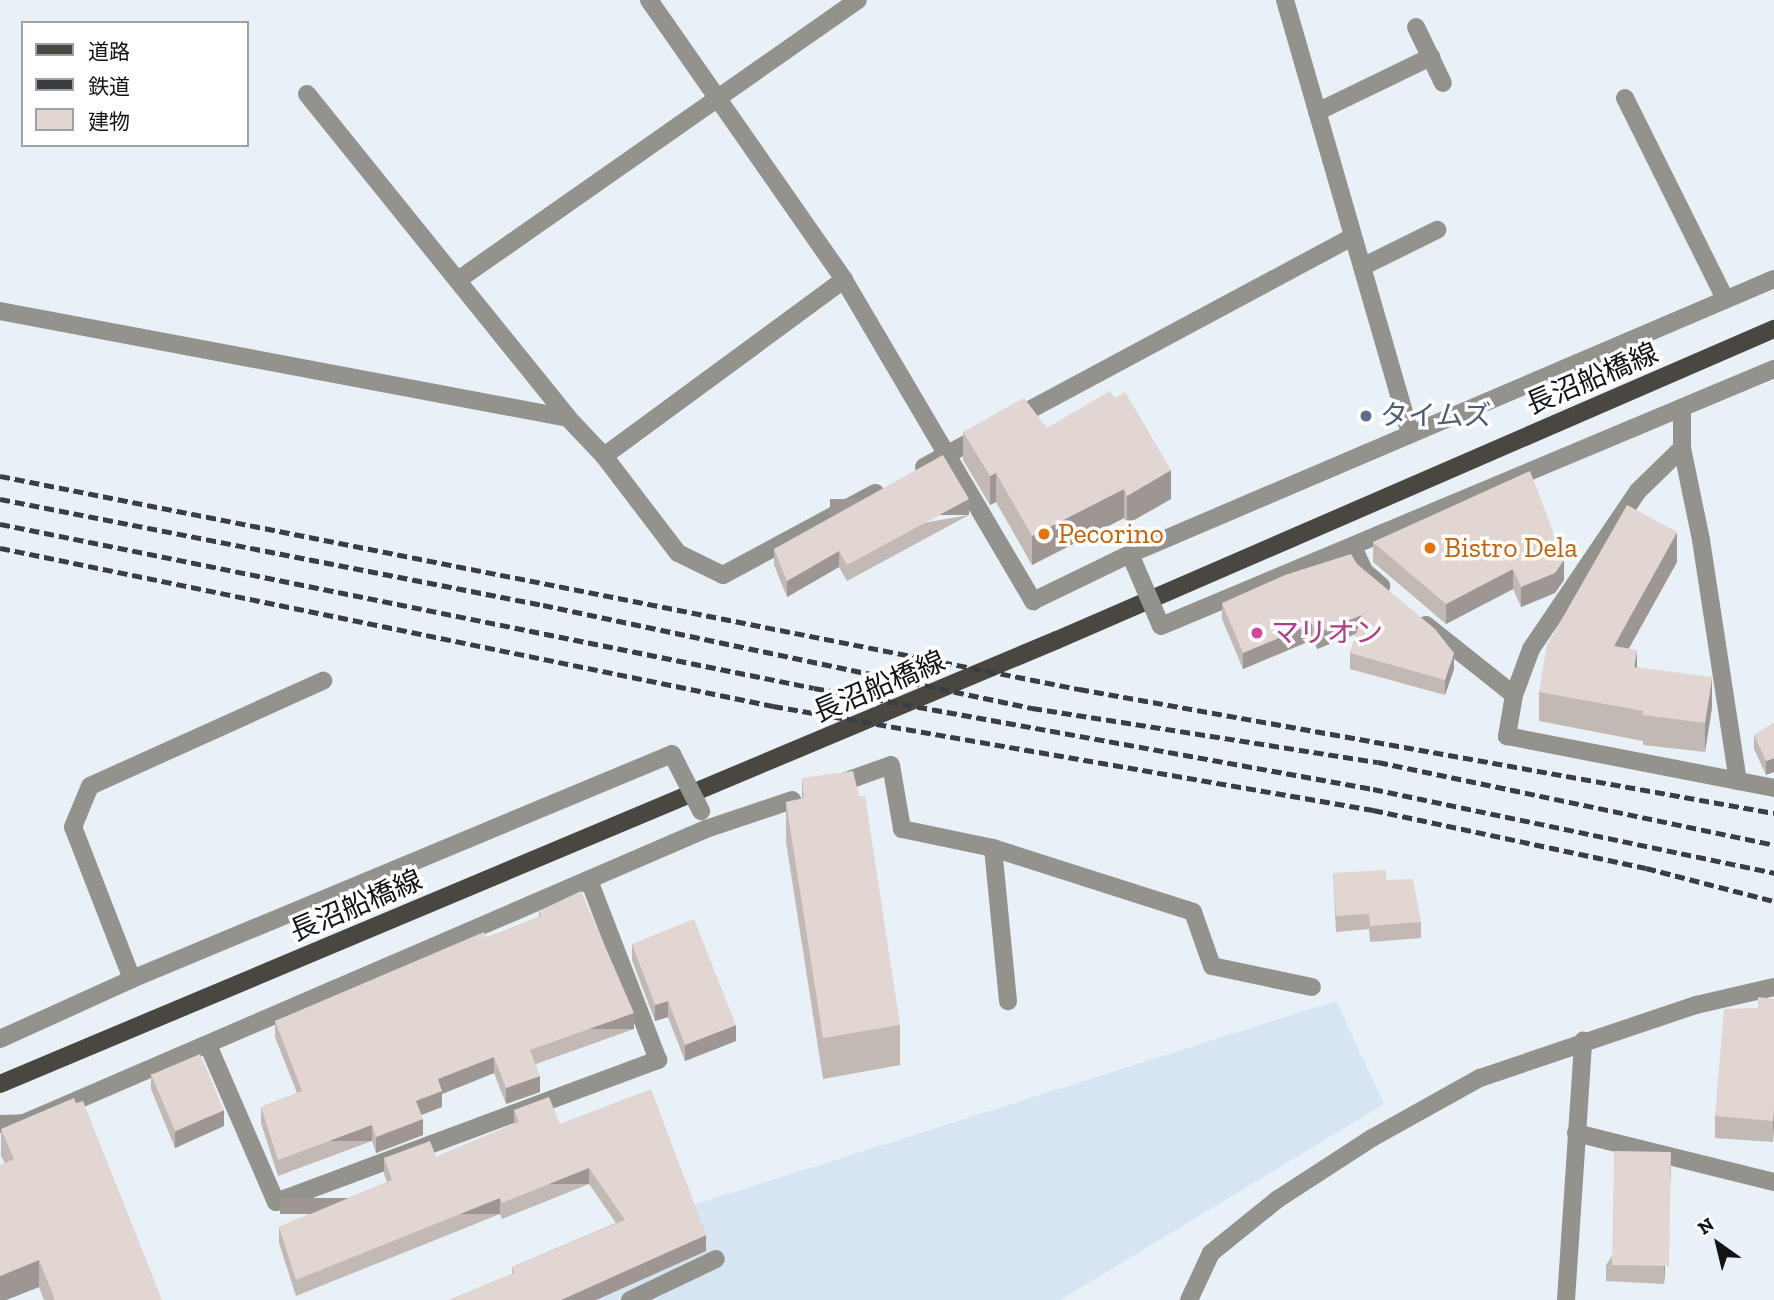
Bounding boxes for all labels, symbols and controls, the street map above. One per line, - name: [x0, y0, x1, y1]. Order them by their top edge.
- legend: [21, 21, 248, 147]
- text: 道路: [88, 39, 130, 64]
- text: 鉄道: [88, 74, 130, 99]
- text: 建物: [88, 109, 130, 134]
- street label: 長沼船橋線: [1521, 336, 1663, 422]
- place label: タイムズ: [1380, 399, 1492, 433]
- marker: タイムズ: [1358, 408, 1374, 424]
- place label: Pecorino: [1058, 517, 1164, 551]
- marker: Pecorino: [1036, 526, 1052, 542]
- place label: Bistro Dela: [1444, 531, 1578, 565]
- marker: Bistro Dela: [1422, 540, 1438, 556]
- place label: マリオン: [1271, 616, 1383, 650]
- marker: マリオン: [1249, 625, 1265, 641]
- street label: 長沼船橋線: [808, 644, 950, 730]
- street label: 長沼船橋線: [285, 863, 427, 949]
- north arrow: [1683, 1209, 1753, 1279]
- text: N: [1694, 1213, 1718, 1240]

